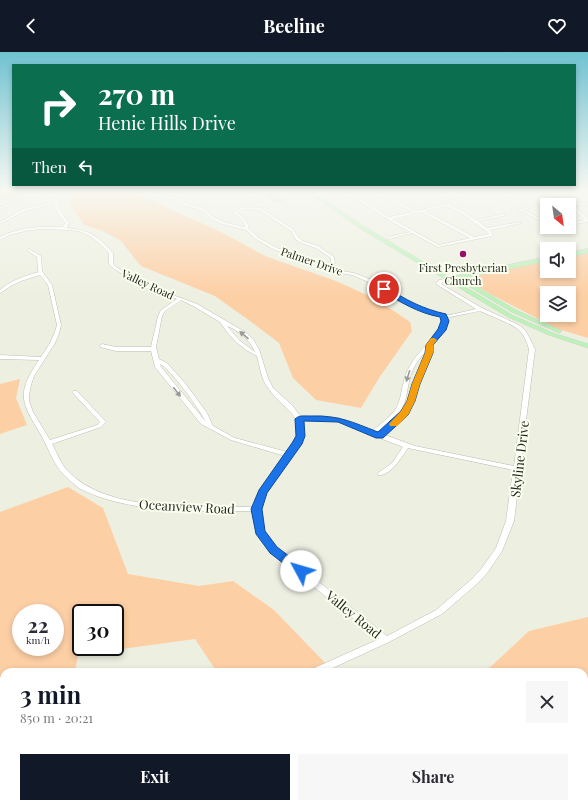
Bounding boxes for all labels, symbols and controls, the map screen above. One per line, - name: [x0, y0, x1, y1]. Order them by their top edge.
- text: Beeline: [263, 14, 325, 38]
- icon: back: [20, 15, 42, 37]
- icon: heart: [546, 15, 568, 37]
- text: 270 m: [98, 75, 175, 112]
- icon: right: [32, 80, 84, 132]
- text: Henie Hills Drive: [98, 111, 236, 135]
- icon: left: [75, 156, 97, 178]
- text: Then: [32, 157, 67, 177]
- north arrow: [540, 198, 576, 234]
- map controls: [540, 198, 576, 322]
- button: sound: [540, 242, 576, 278]
- street label: Palmer Drive: [279, 243, 345, 279]
- marker: First Presbyterian Church: [458, 249, 468, 259]
- place label: First Presbyterian Church: [419, 260, 508, 288]
- street label: Valley Road: [118, 265, 177, 303]
- pin: [367, 272, 401, 306]
- icon: arrive: [373, 278, 395, 300]
- button: layers: [540, 286, 576, 322]
- one-way arrow: [239, 330, 249, 339]
- one-way arrow: [405, 371, 411, 383]
- one-way arrow: [173, 386, 182, 397]
- street label: Skyline Drive: [506, 419, 532, 498]
- street label: Oceanview Road: [139, 495, 236, 517]
- position arrow: [280, 550, 322, 592]
- street label: Valley Road: [322, 586, 386, 642]
- speed limit sign: 30: [72, 604, 124, 656]
- text: 22: [28, 611, 48, 638]
- text: km/h: [26, 633, 50, 647]
- text: 3 min: [20, 678, 81, 710]
- button: close: [526, 681, 568, 723]
- text: 850 m · 20:21: [20, 709, 93, 726]
- button: Exit: [20, 754, 290, 800]
- button: Share: [298, 754, 568, 800]

